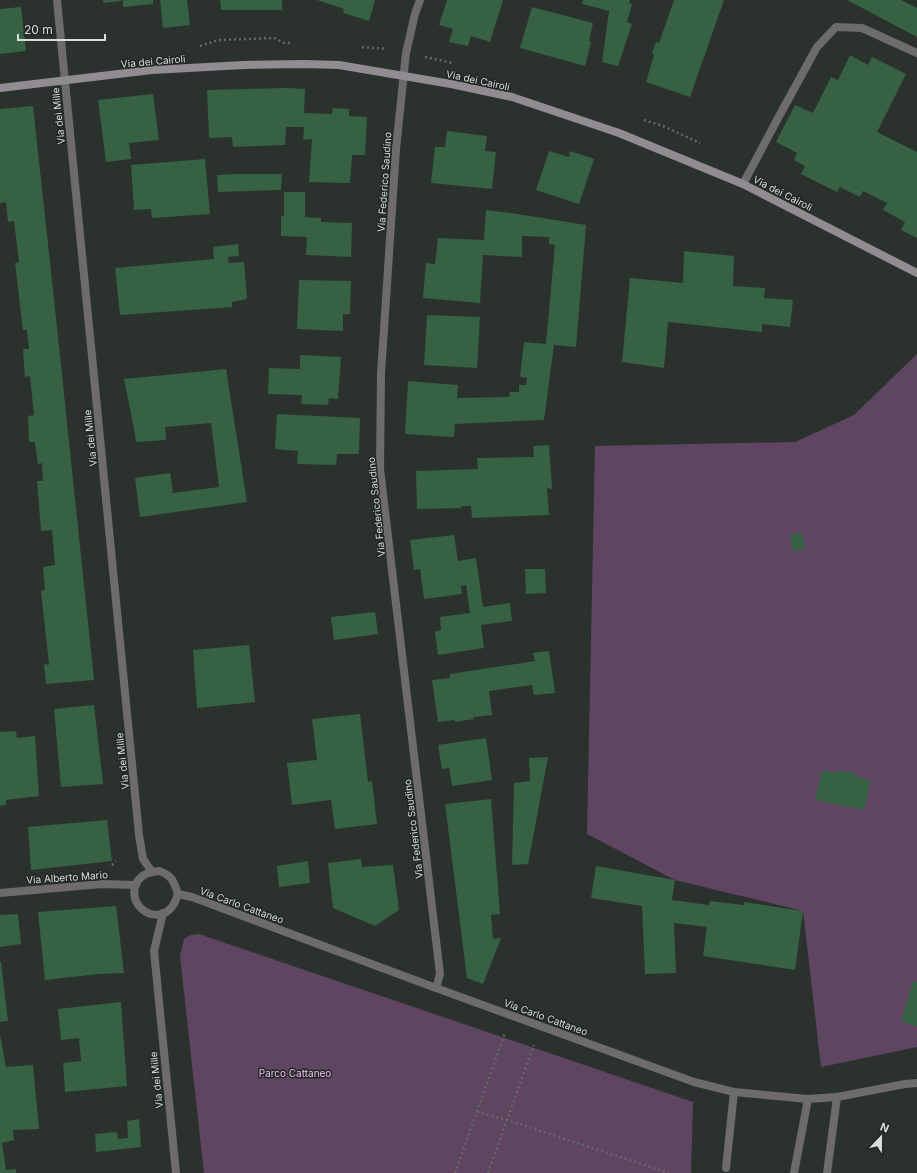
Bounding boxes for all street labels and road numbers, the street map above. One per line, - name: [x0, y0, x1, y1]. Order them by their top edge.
- street label: Via dei Cairoli: [120, 52, 186, 70]
- street label: Via dei Cairoli: [445, 67, 511, 93]
- street label: Via dei Mille: [49, 87, 67, 145]
- street label: Via Federico Saudino: [375, 132, 393, 232]
- street label: Via dei Cairoli: [751, 173, 815, 213]
- street label: Via dei Mille: [81, 409, 99, 467]
- street label: Via Federico Saudino: [365, 456, 387, 558]
- street label: Via dei Mille: [113, 732, 131, 790]
- street label: Via Federico Saudino: [401, 778, 425, 880]
- street label: Via Alberto Mario: [26, 868, 108, 886]
- street label: Via Carlo Cattaneo: [198, 884, 286, 926]
- street label: Via Carlo Cattaneo: [502, 996, 590, 1038]
- street label: Via dei Mille: [147, 1051, 165, 1109]

